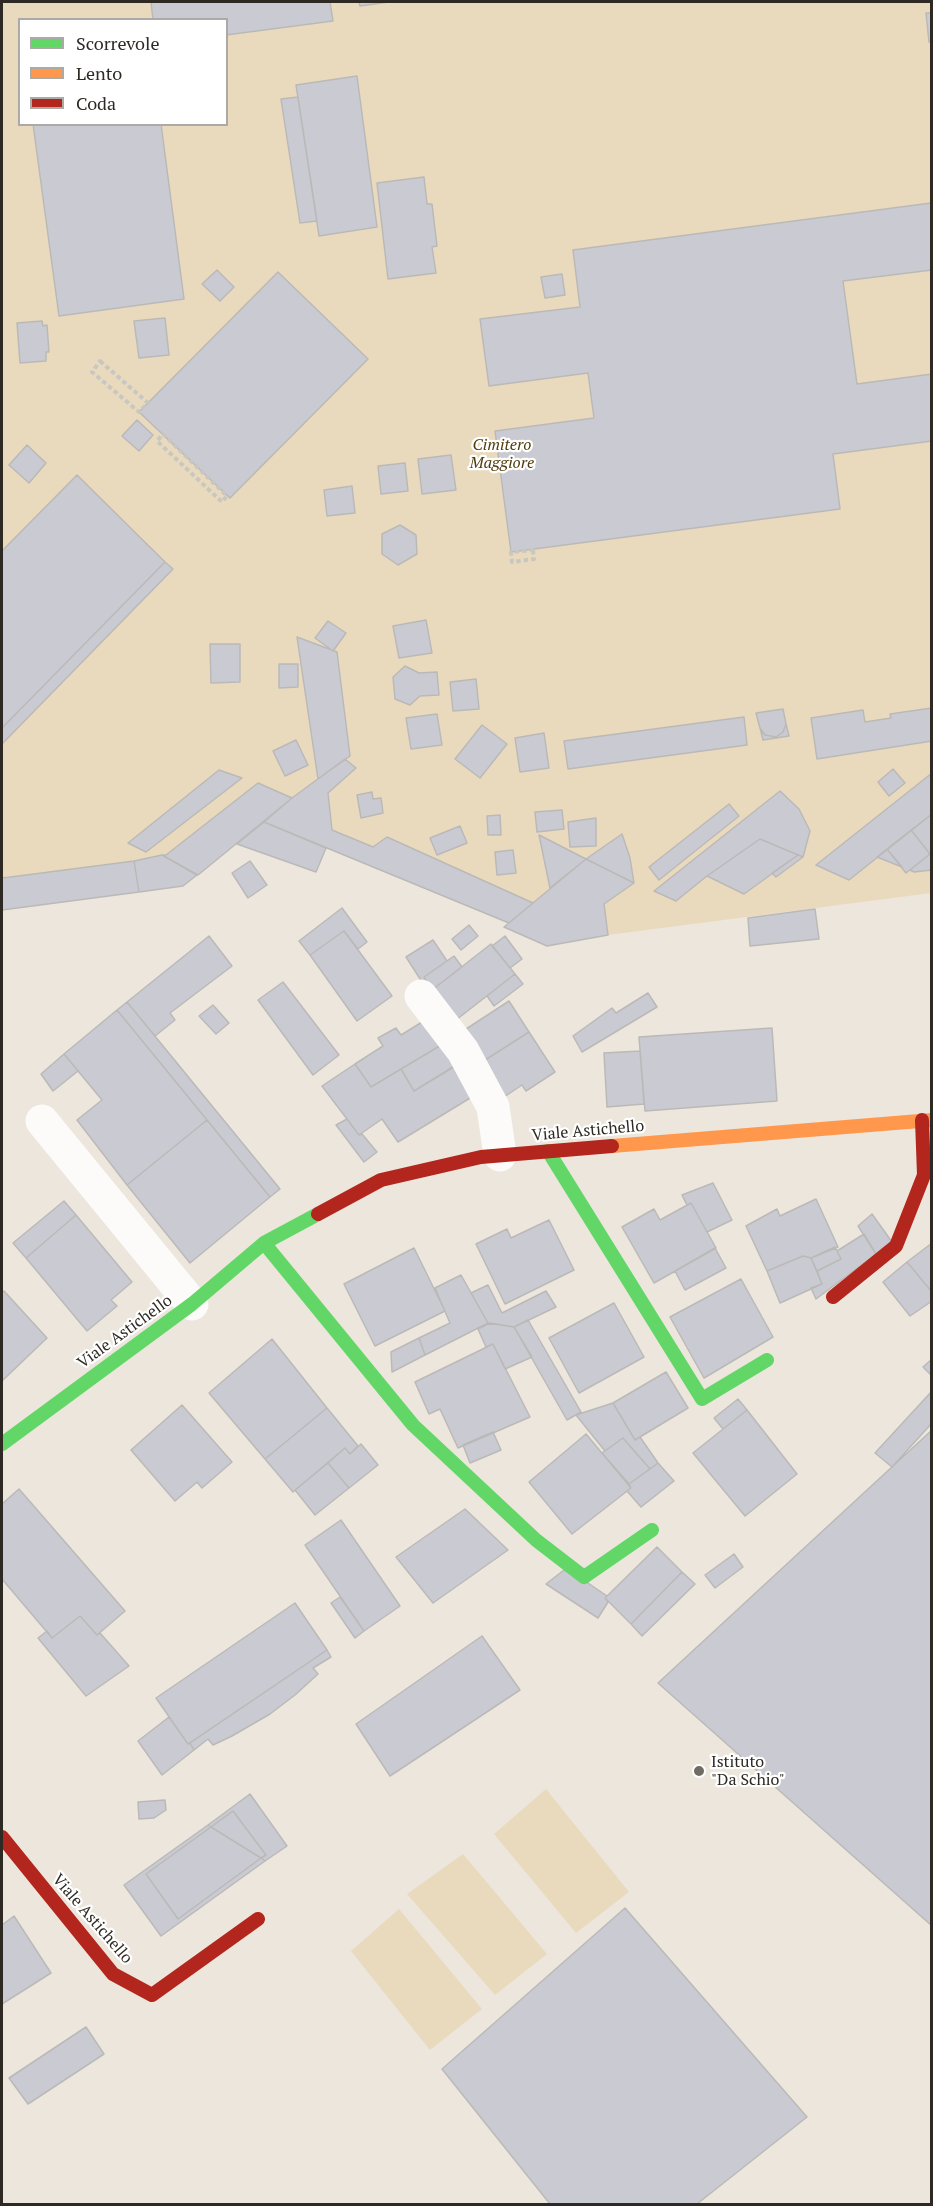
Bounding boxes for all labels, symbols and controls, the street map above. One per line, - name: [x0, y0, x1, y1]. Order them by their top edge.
- legend: [18, 18, 228, 126]
- text: Scorrevole: [76, 31, 159, 55]
- text: Lento: [76, 61, 122, 85]
- text: Coda: [76, 91, 116, 115]
- park label: Cimitero Maggiore: [470, 435, 534, 473]
- street label: Viale Astichello: [531, 1117, 645, 1145]
- street label: Viale Astichello: [74, 1291, 176, 1373]
- place label: Istituto "Da Schio": [711, 1752, 785, 1790]
- marker: Istituto "Da Schio": [692, 1764, 706, 1778]
- street label: Viale Astichello: [48, 1870, 136, 1968]

